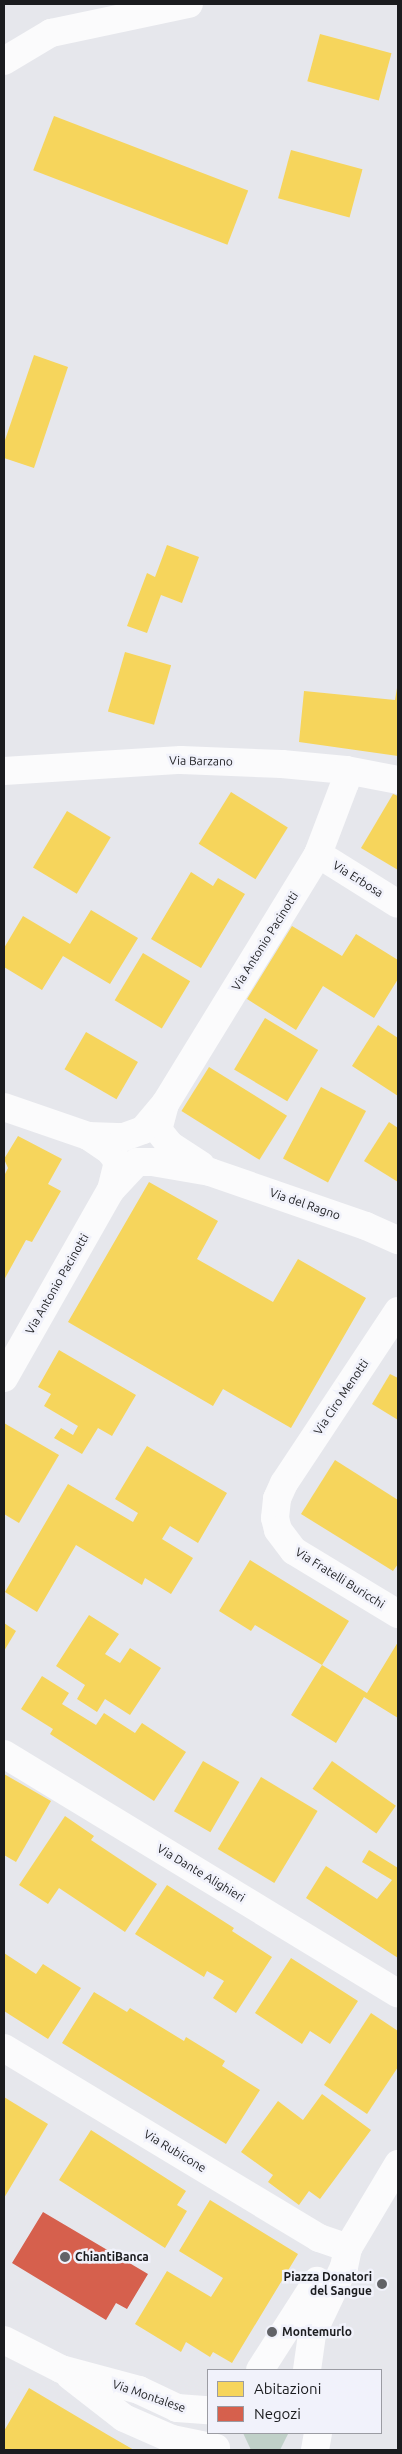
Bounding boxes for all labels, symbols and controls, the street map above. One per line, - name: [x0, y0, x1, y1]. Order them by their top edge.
- street label: Via Barzano: [169, 753, 233, 769]
- street label: Via Erbosa: [330, 858, 386, 900]
- street label: Via Antonio Pacinotti: [229, 889, 301, 993]
- street label: Via del Ragno: [268, 1185, 342, 1223]
- street label: Via Antonio Pacinotti: [22, 1231, 92, 1337]
- street label: Via Ciro Menotti: [311, 1357, 371, 1437]
- street label: Via Fratelli Buricchi: [293, 1545, 387, 1611]
- street label: Via Dante Alighieri: [154, 1841, 248, 1905]
- street label: Via Rubicone: [141, 2127, 209, 2175]
- place label: ChiantiBanca: [75, 2250, 149, 2264]
- marker: ChiantiBanca: [59, 2251, 71, 2263]
- place label: Piazza Donatori del Sangue: [284, 2270, 372, 2298]
- marker: Piazza Donatori del Sangue: [376, 2278, 388, 2290]
- place label: Montemurlo: [282, 2325, 352, 2339]
- marker: Montemurlo: [266, 2326, 278, 2338]
- legend: [207, 2369, 382, 2434]
- street label: Via Montalese: [110, 2377, 188, 2415]
- text: Abitazioni: [254, 2380, 321, 2397]
- text: Negozi: [254, 2405, 301, 2422]

